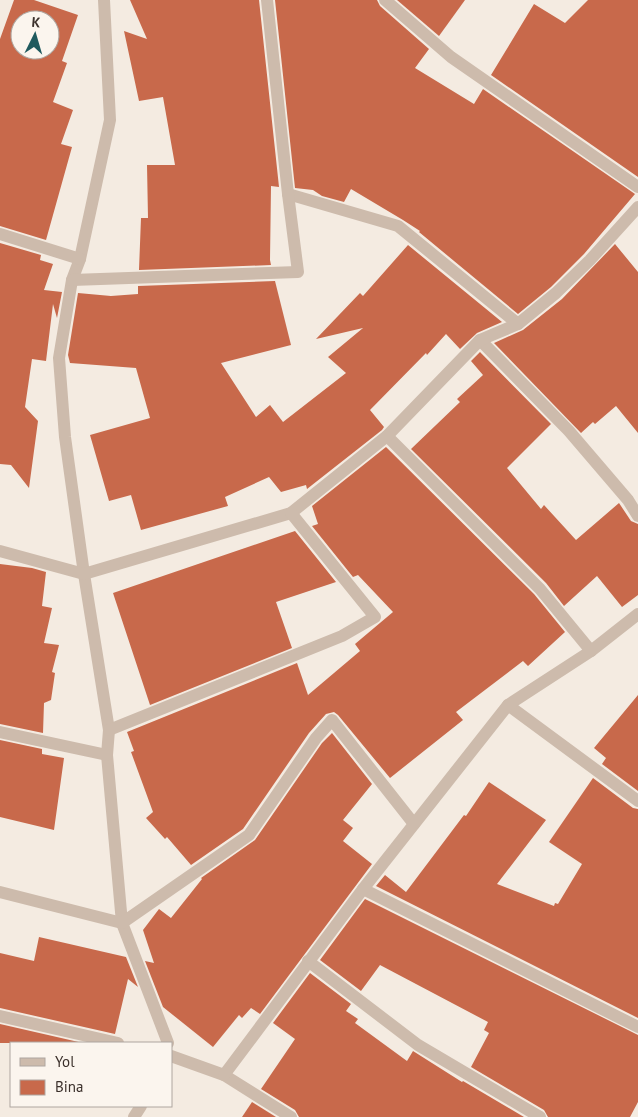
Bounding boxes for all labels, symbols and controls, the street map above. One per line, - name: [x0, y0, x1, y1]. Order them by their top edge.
- north arrow: [10, 10, 60, 60]
- text: K: [31, 13, 42, 31]
- legend: [10, 1042, 172, 1107]
- text: Yol: [55, 1052, 75, 1071]
- text: Bina: [55, 1077, 83, 1096]

